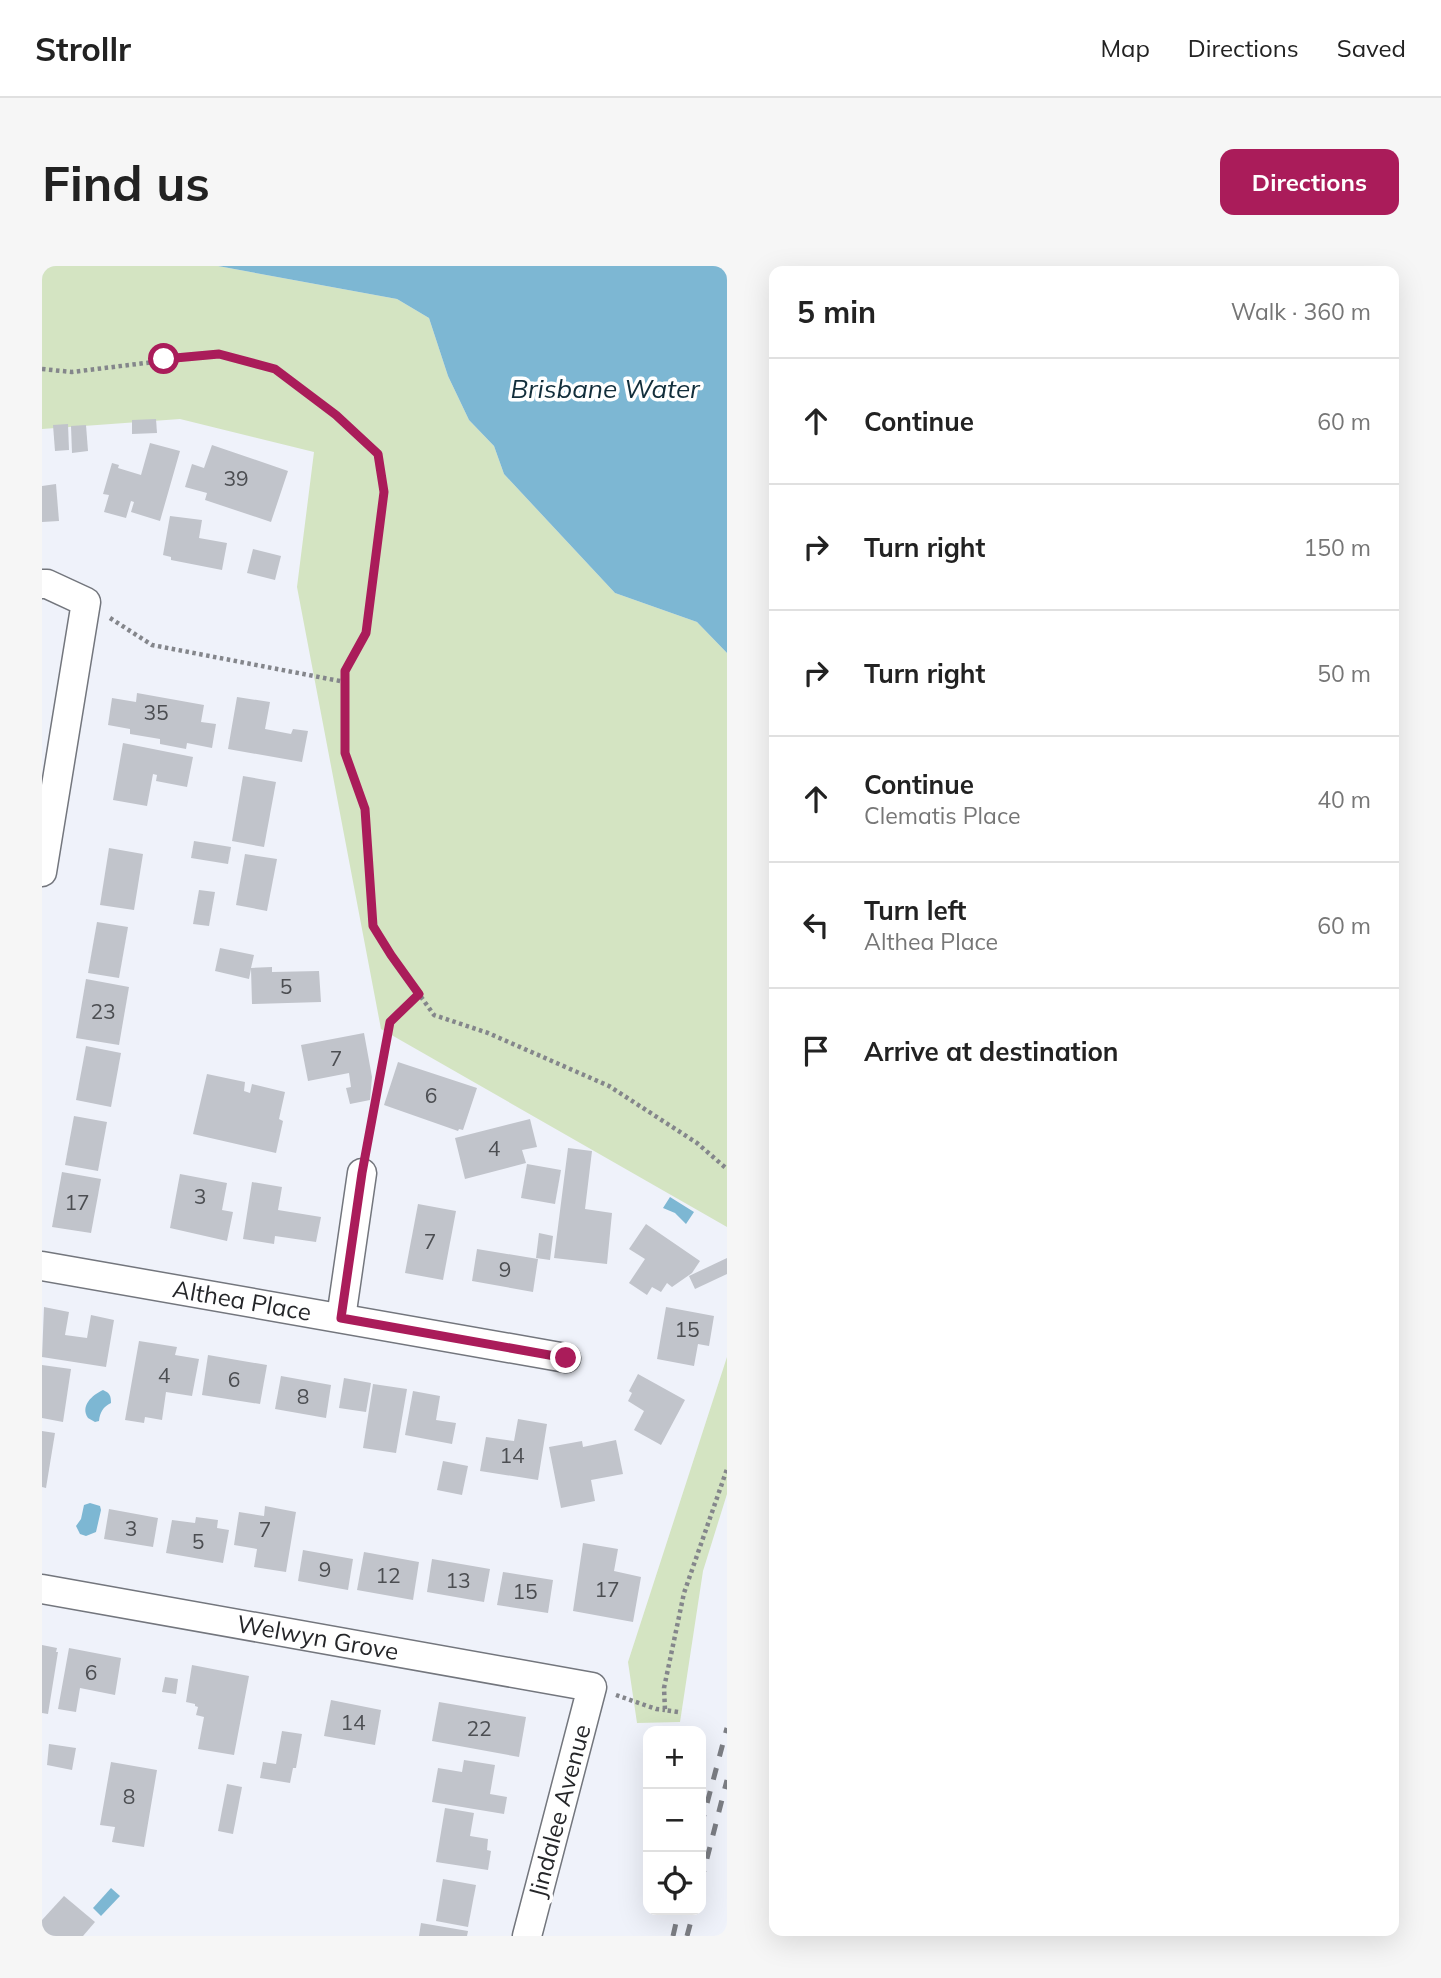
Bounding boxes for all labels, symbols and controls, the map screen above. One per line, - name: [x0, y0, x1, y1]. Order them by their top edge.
- text: Strollr: [35, 28, 131, 69]
- text: Map: [1100, 33, 1150, 63]
- text: Directions: [1188, 33, 1299, 63]
- text: Saved: [1337, 33, 1406, 63]
- button: Directions: [1220, 149, 1399, 215]
- text: Find us: [42, 152, 210, 213]
- text: 5 min: [797, 293, 876, 331]
- text: Walk · 360 m: [1231, 297, 1371, 326]
- route start: [148, 343, 179, 374]
- water label: Brisbane Water: [510, 372, 701, 405]
- icon: ahead: [797, 402, 835, 440]
- text: Continue: [864, 405, 974, 438]
- text: 60 m: [1317, 407, 1371, 436]
- house number: 39: [223, 465, 249, 491]
- icon: right: [797, 528, 835, 566]
- text: Turn right: [864, 531, 985, 564]
- text: 150 m: [1303, 533, 1371, 562]
- icon: right: [797, 654, 835, 692]
- text: Turn right: [864, 657, 985, 690]
- text: 50 m: [1317, 659, 1371, 688]
- house number: 35: [143, 699, 169, 725]
- text: Continue: [864, 768, 974, 801]
- icon: ahead: [797, 780, 835, 818]
- text: 40 m: [1317, 785, 1371, 814]
- text: Clematis Place: [864, 801, 1021, 830]
- text: Turn left: [864, 894, 966, 927]
- icon: left: [797, 906, 835, 944]
- text: 60 m: [1317, 911, 1371, 940]
- text: Althea Place: [864, 927, 998, 956]
- house number: 5: [280, 973, 292, 999]
- house number: 23: [90, 998, 116, 1024]
- icon: arrive: [797, 1032, 835, 1070]
- text: Arrive at destination: [864, 1035, 1119, 1068]
- house number: 7: [330, 1045, 342, 1071]
- house number: 6: [425, 1082, 437, 1108]
- house number: 4: [488, 1135, 501, 1161]
- house number: 3: [194, 1183, 206, 1209]
- house number: 17: [64, 1189, 90, 1215]
- house number: 7: [424, 1228, 436, 1254]
- house number: 9: [499, 1256, 511, 1282]
- street label: Althea Place: [171, 1273, 314, 1327]
- house number: 15: [674, 1316, 700, 1342]
- route end: [550, 1342, 581, 1373]
- house number: 4: [158, 1362, 171, 1388]
- house number: 6: [228, 1366, 240, 1392]
- house number: 8: [297, 1383, 309, 1409]
- house number: 14: [499, 1442, 525, 1468]
- house number: 3: [125, 1515, 137, 1541]
- house number: 7: [259, 1516, 271, 1542]
- house number: 5: [192, 1528, 204, 1554]
- house number: 9: [319, 1556, 331, 1582]
- house number: 12: [375, 1562, 401, 1588]
- house number: 13: [445, 1567, 471, 1593]
- house number: 17: [594, 1576, 620, 1602]
- house number: 15: [512, 1578, 538, 1604]
- street label: Welwyn Grove: [235, 1608, 401, 1666]
- house number: 6: [85, 1659, 97, 1685]
- house number: 14: [340, 1709, 366, 1735]
- house number: 22: [466, 1715, 492, 1741]
- street label: Jindalee Avenue: [521, 1721, 597, 1901]
- map controls: [643, 1726, 706, 1915]
- button: +: [643, 1726, 706, 1789]
- house number: 8: [123, 1783, 135, 1809]
- button: −: [643, 1789, 706, 1852]
- button: locate: [643, 1852, 706, 1915]

